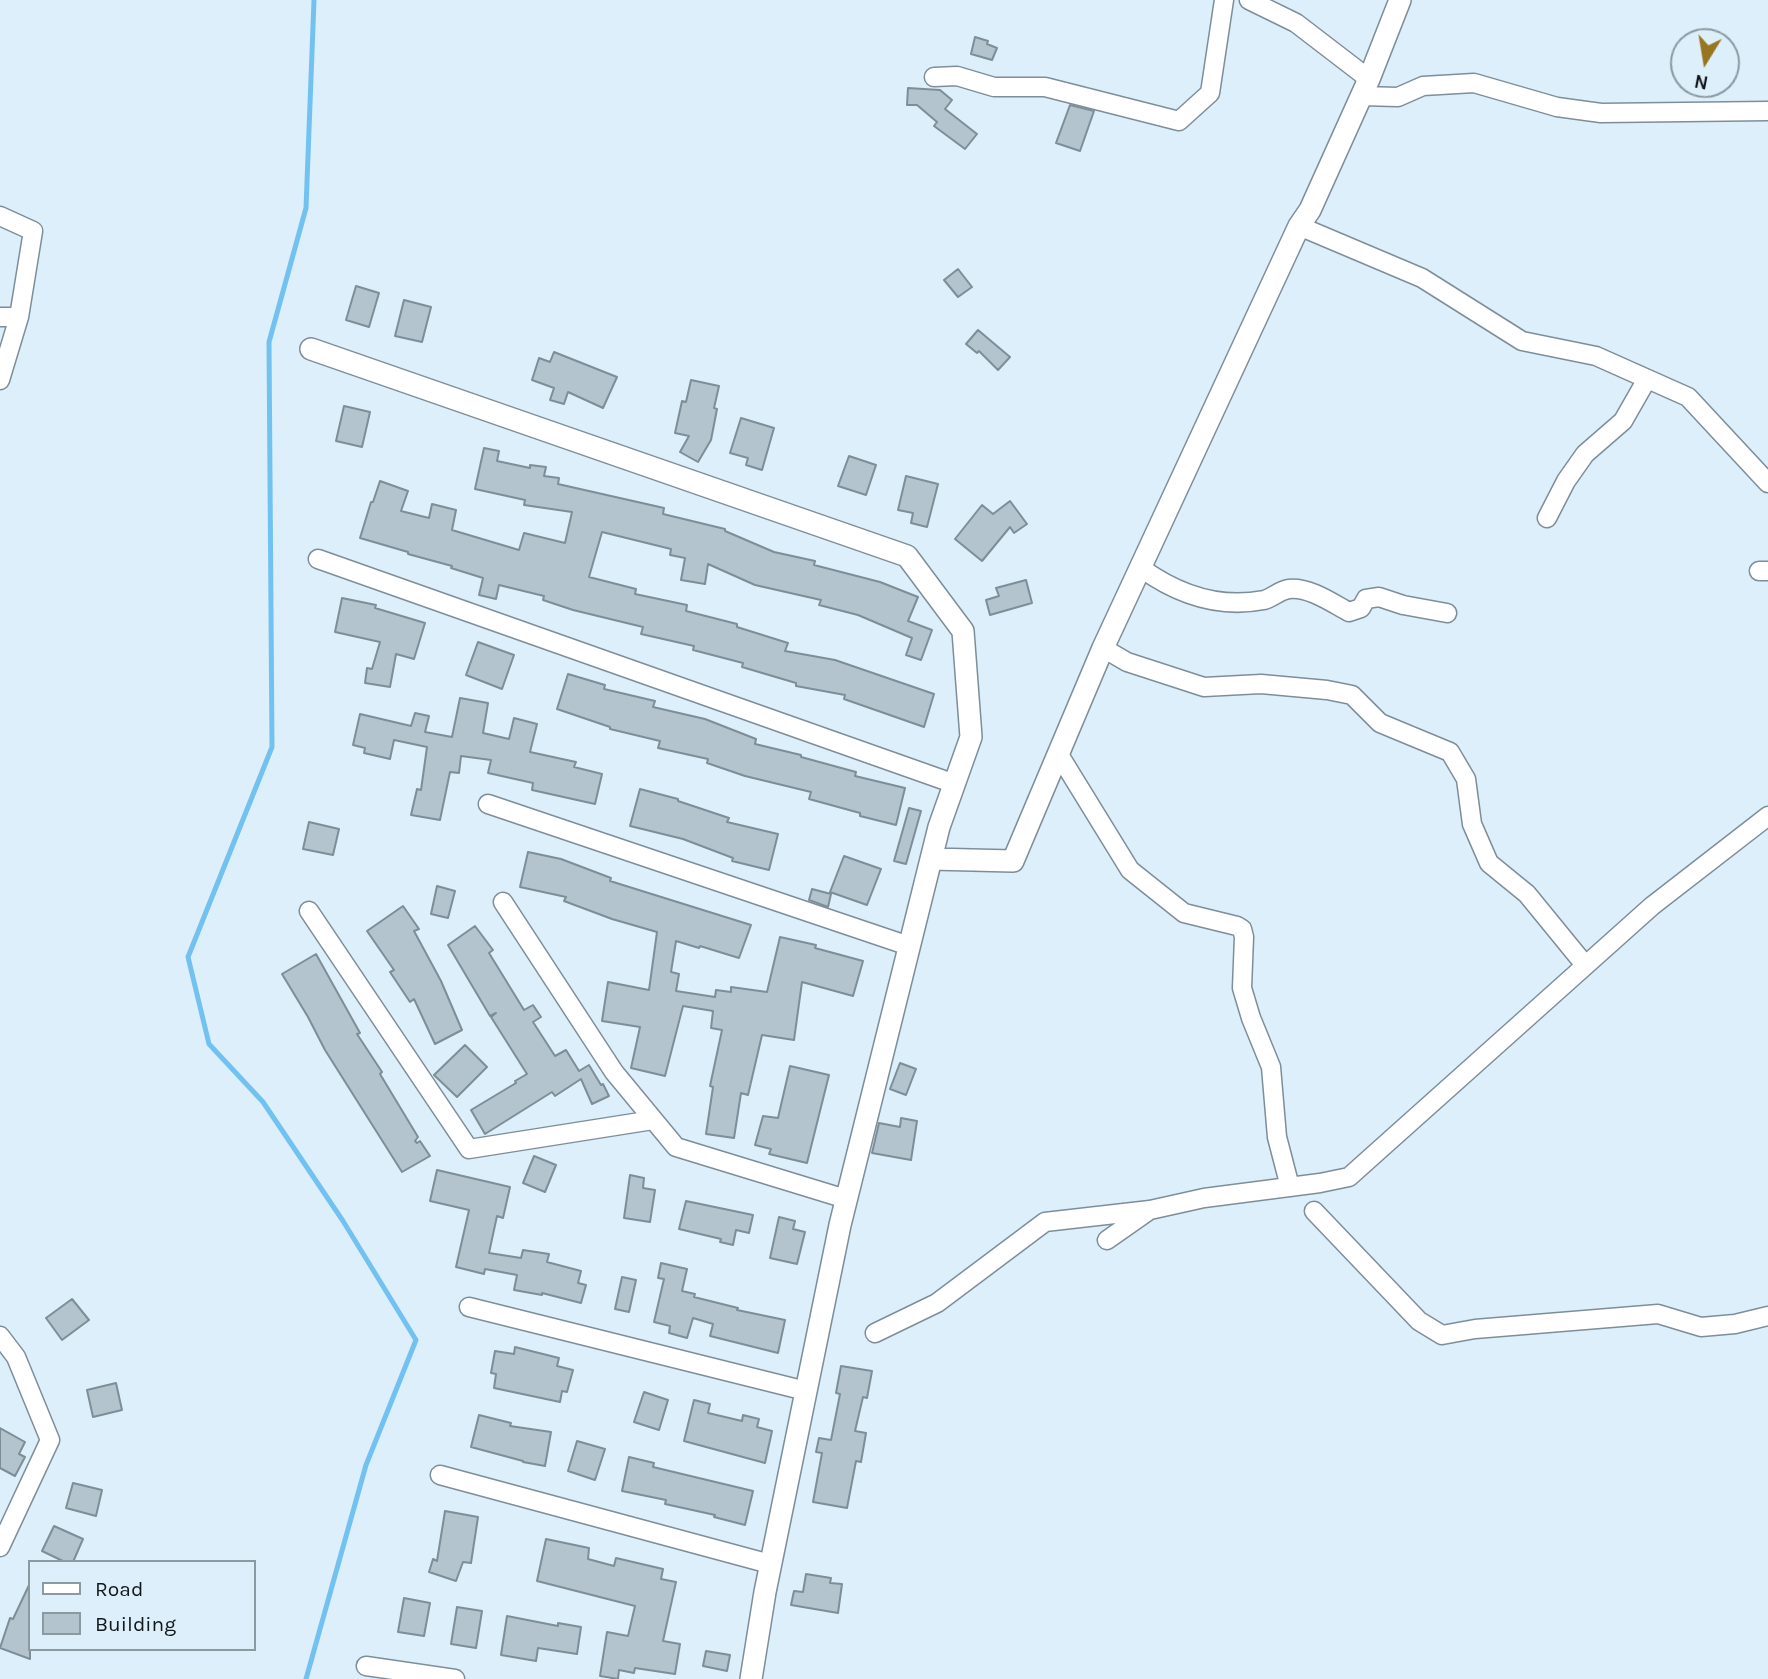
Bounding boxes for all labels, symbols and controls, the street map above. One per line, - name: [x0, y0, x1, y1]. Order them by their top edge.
- north arrow: [1670, 28, 1740, 98]
- text: N: [1693, 70, 1710, 94]
- legend: [28, 1560, 256, 1651]
- text: Road: [95, 1577, 143, 1601]
- text: Building: [95, 1612, 176, 1636]

